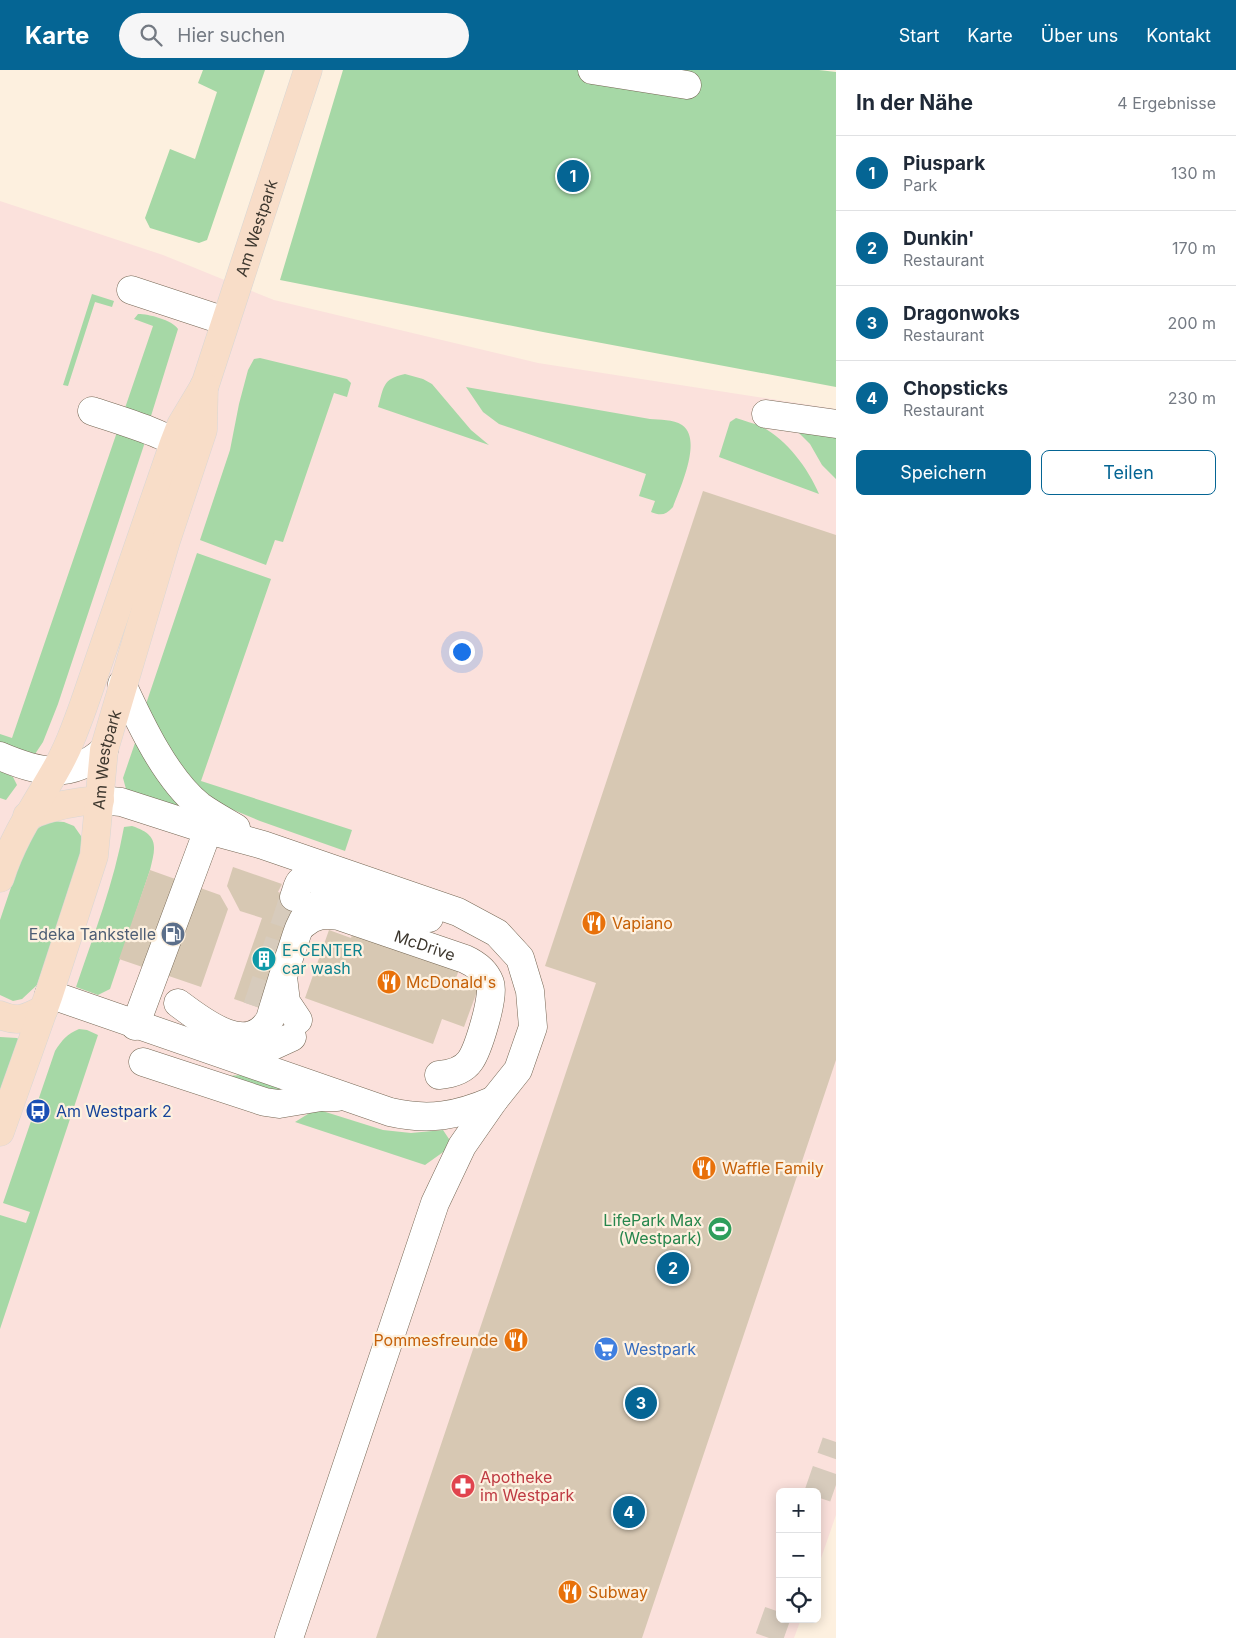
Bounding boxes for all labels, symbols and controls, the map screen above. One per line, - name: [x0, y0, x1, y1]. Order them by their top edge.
- search box: [119, 13, 469, 58]
- text: Karte: [25, 21, 89, 50]
- icon: search: [137, 21, 165, 49]
- text: Hier suchen: [177, 24, 285, 47]
- text: Start: [899, 25, 939, 46]
- text: Karte: [967, 25, 1013, 46]
- text: Über uns: [1041, 25, 1118, 46]
- text: Kontakt: [1146, 25, 1211, 46]
- text: In der Nähe: [856, 90, 973, 115]
- text: 4 Ergebnisse: [1117, 93, 1216, 113]
- text: Piuspark: [903, 152, 985, 175]
- pin: 1: [557, 157, 589, 195]
- text: 1: [869, 163, 875, 183]
- text: 130 m: [1171, 163, 1216, 183]
- text: Park: [903, 175, 937, 195]
- street label: Am Westpark: [231, 176, 282, 279]
- text: Dunkin': [903, 227, 974, 250]
- text: 2: [867, 238, 877, 258]
- text: 170 m: [1172, 238, 1216, 258]
- text: Restaurant: [903, 250, 984, 270]
- text: Dragonwoks: [903, 302, 1020, 325]
- text: 3: [867, 313, 877, 333]
- text: 200 m: [1168, 313, 1216, 333]
- text: Restaurant: [903, 325, 984, 345]
- text: Chopsticks: [903, 377, 1008, 400]
- text: 4: [867, 388, 877, 408]
- text: 230 m: [1168, 388, 1216, 408]
- text: Restaurant: [903, 400, 984, 420]
- button: Speichern: [856, 450, 1031, 495]
- button: Teilen: [1041, 450, 1216, 495]
- your location: [449, 639, 475, 665]
- street label: Am Westpark: [88, 707, 126, 811]
- restaurant icon: Vapiano: [581, 910, 607, 936]
- place label: Vapiano: [612, 913, 673, 933]
- fuel station icon: Edeka Tankstelle: [160, 921, 186, 947]
- place label: Edeka Tankstelle: [29, 924, 156, 944]
- street label: McDrive: [392, 926, 458, 965]
- place label: E-CENTER car wash: [282, 940, 363, 978]
- building icon: E-CENTER car wash: [251, 946, 277, 972]
- restaurant icon: McDonald's: [376, 969, 402, 995]
- place label: McDonald's: [406, 972, 496, 992]
- bus stop icon: Am Westpark 2: [25, 1098, 51, 1124]
- place label: Am Westpark 2: [56, 1101, 172, 1121]
- restaurant icon: Waffle Family: [691, 1155, 717, 1181]
- place label: Waffle Family: [722, 1158, 824, 1178]
- place label: LifePark Max (Westpark): [603, 1210, 702, 1248]
- sports icon: LifePark Max (Westpark): [707, 1216, 733, 1242]
- pin: 2: [657, 1249, 689, 1287]
- restaurant icon: Pommesfreunde: [503, 1327, 529, 1353]
- place label: Pommesfreunde: [373, 1330, 498, 1350]
- supermarket icon: Westpark: [593, 1336, 619, 1362]
- place label: Westpark: [624, 1339, 696, 1359]
- pin: 3: [625, 1384, 657, 1422]
- place label: Apotheke im Westpark: [480, 1467, 575, 1505]
- pharmacy icon: Apotheke im Westpark: [450, 1473, 476, 1499]
- map controls: [776, 1488, 821, 1623]
- button: +: [776, 1488, 821, 1533]
- pin: 4: [613, 1493, 645, 1531]
- button: −: [776, 1533, 821, 1578]
- button: locate: [776, 1578, 821, 1623]
- restaurant icon: Subway: [557, 1579, 583, 1605]
- place label: Subway: [588, 1582, 648, 1602]

